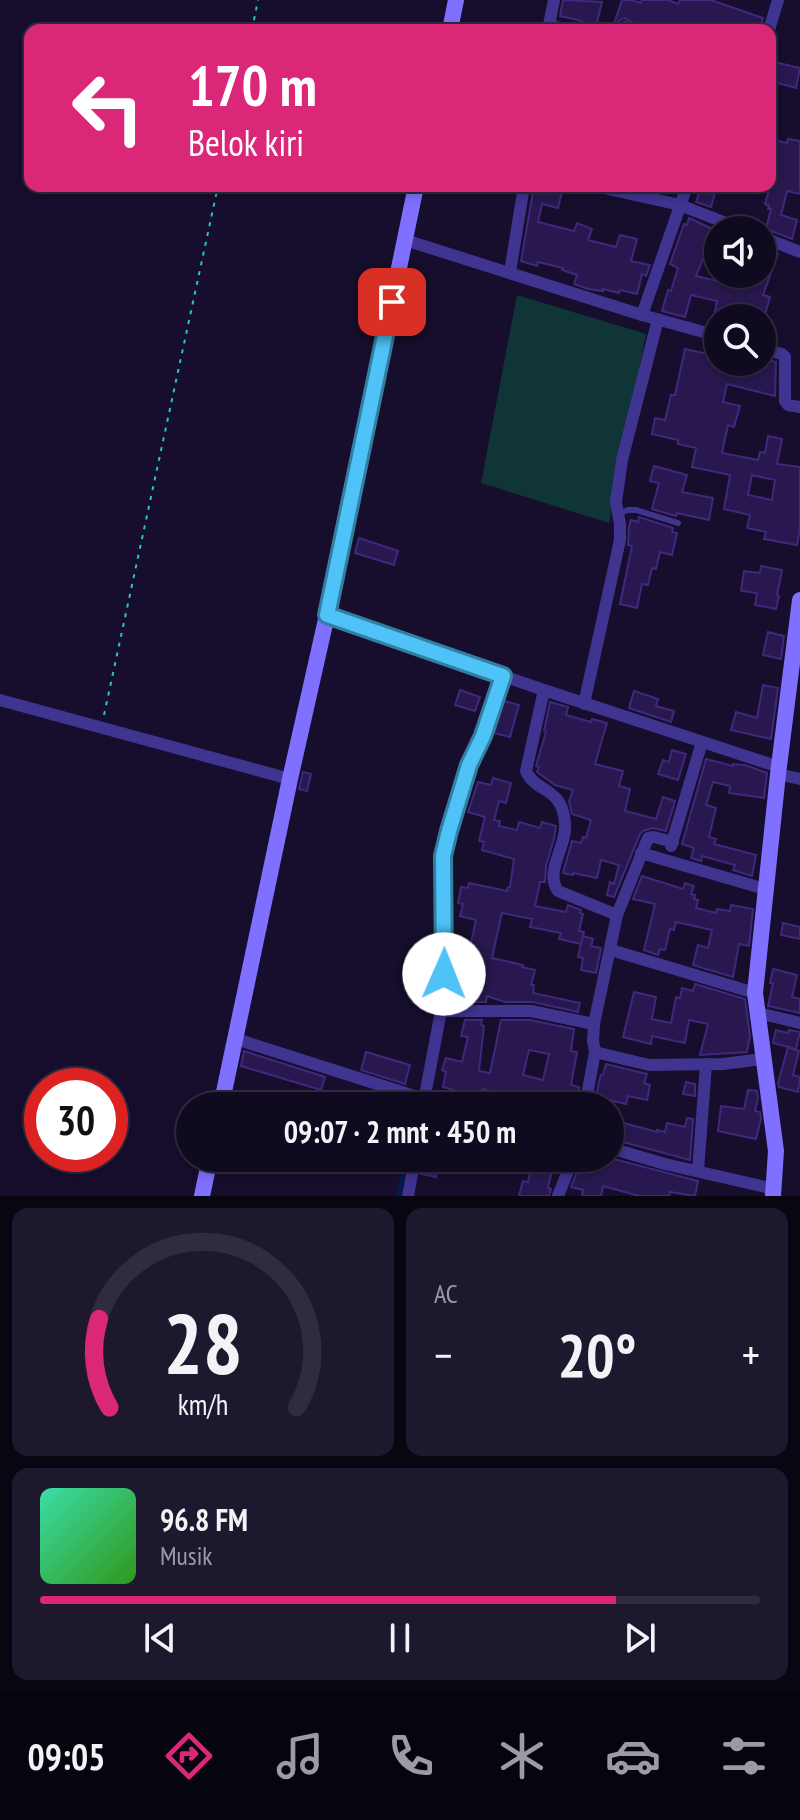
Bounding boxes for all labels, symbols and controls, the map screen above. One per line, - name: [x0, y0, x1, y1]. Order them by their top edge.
- text: 170 m: [188, 49, 317, 121]
- icon: left: [56, 56, 160, 160]
- text: Belok kiri: [188, 119, 304, 166]
- map controls: [704, 216, 776, 376]
- button: sound: [704, 216, 776, 288]
- pin: [358, 268, 426, 336]
- icon: arrive: [370, 280, 414, 324]
- button: search: [704, 304, 776, 376]
- position arrow: [402, 932, 486, 1016]
- speed limit sign: 30: [24, 1068, 128, 1172]
- text: 09:07 · 2 mnt · 450 m: [284, 1112, 516, 1151]
- text: AC: [434, 1277, 458, 1310]
- text: 28: [163, 1289, 243, 1397]
- text: 20°: [557, 1316, 637, 1394]
- text: −: [434, 1326, 452, 1383]
- text: +: [742, 1326, 760, 1383]
- text: km/h: [178, 1386, 228, 1423]
- text: 96.8 FM: [160, 1500, 248, 1539]
- text: Musik: [160, 1539, 212, 1572]
- icon: previous: [138, 1616, 182, 1660]
- icon: pause: [378, 1616, 422, 1660]
- icon: next: [618, 1616, 662, 1660]
- icon: directions: [161, 1728, 217, 1784]
- icon: music: [272, 1728, 328, 1784]
- icon: phone: [383, 1728, 439, 1784]
- icon: climate: [494, 1728, 550, 1784]
- icon: car: [605, 1728, 661, 1784]
- icon: filters: [716, 1728, 772, 1784]
- text: 09:05: [28, 1733, 105, 1780]

